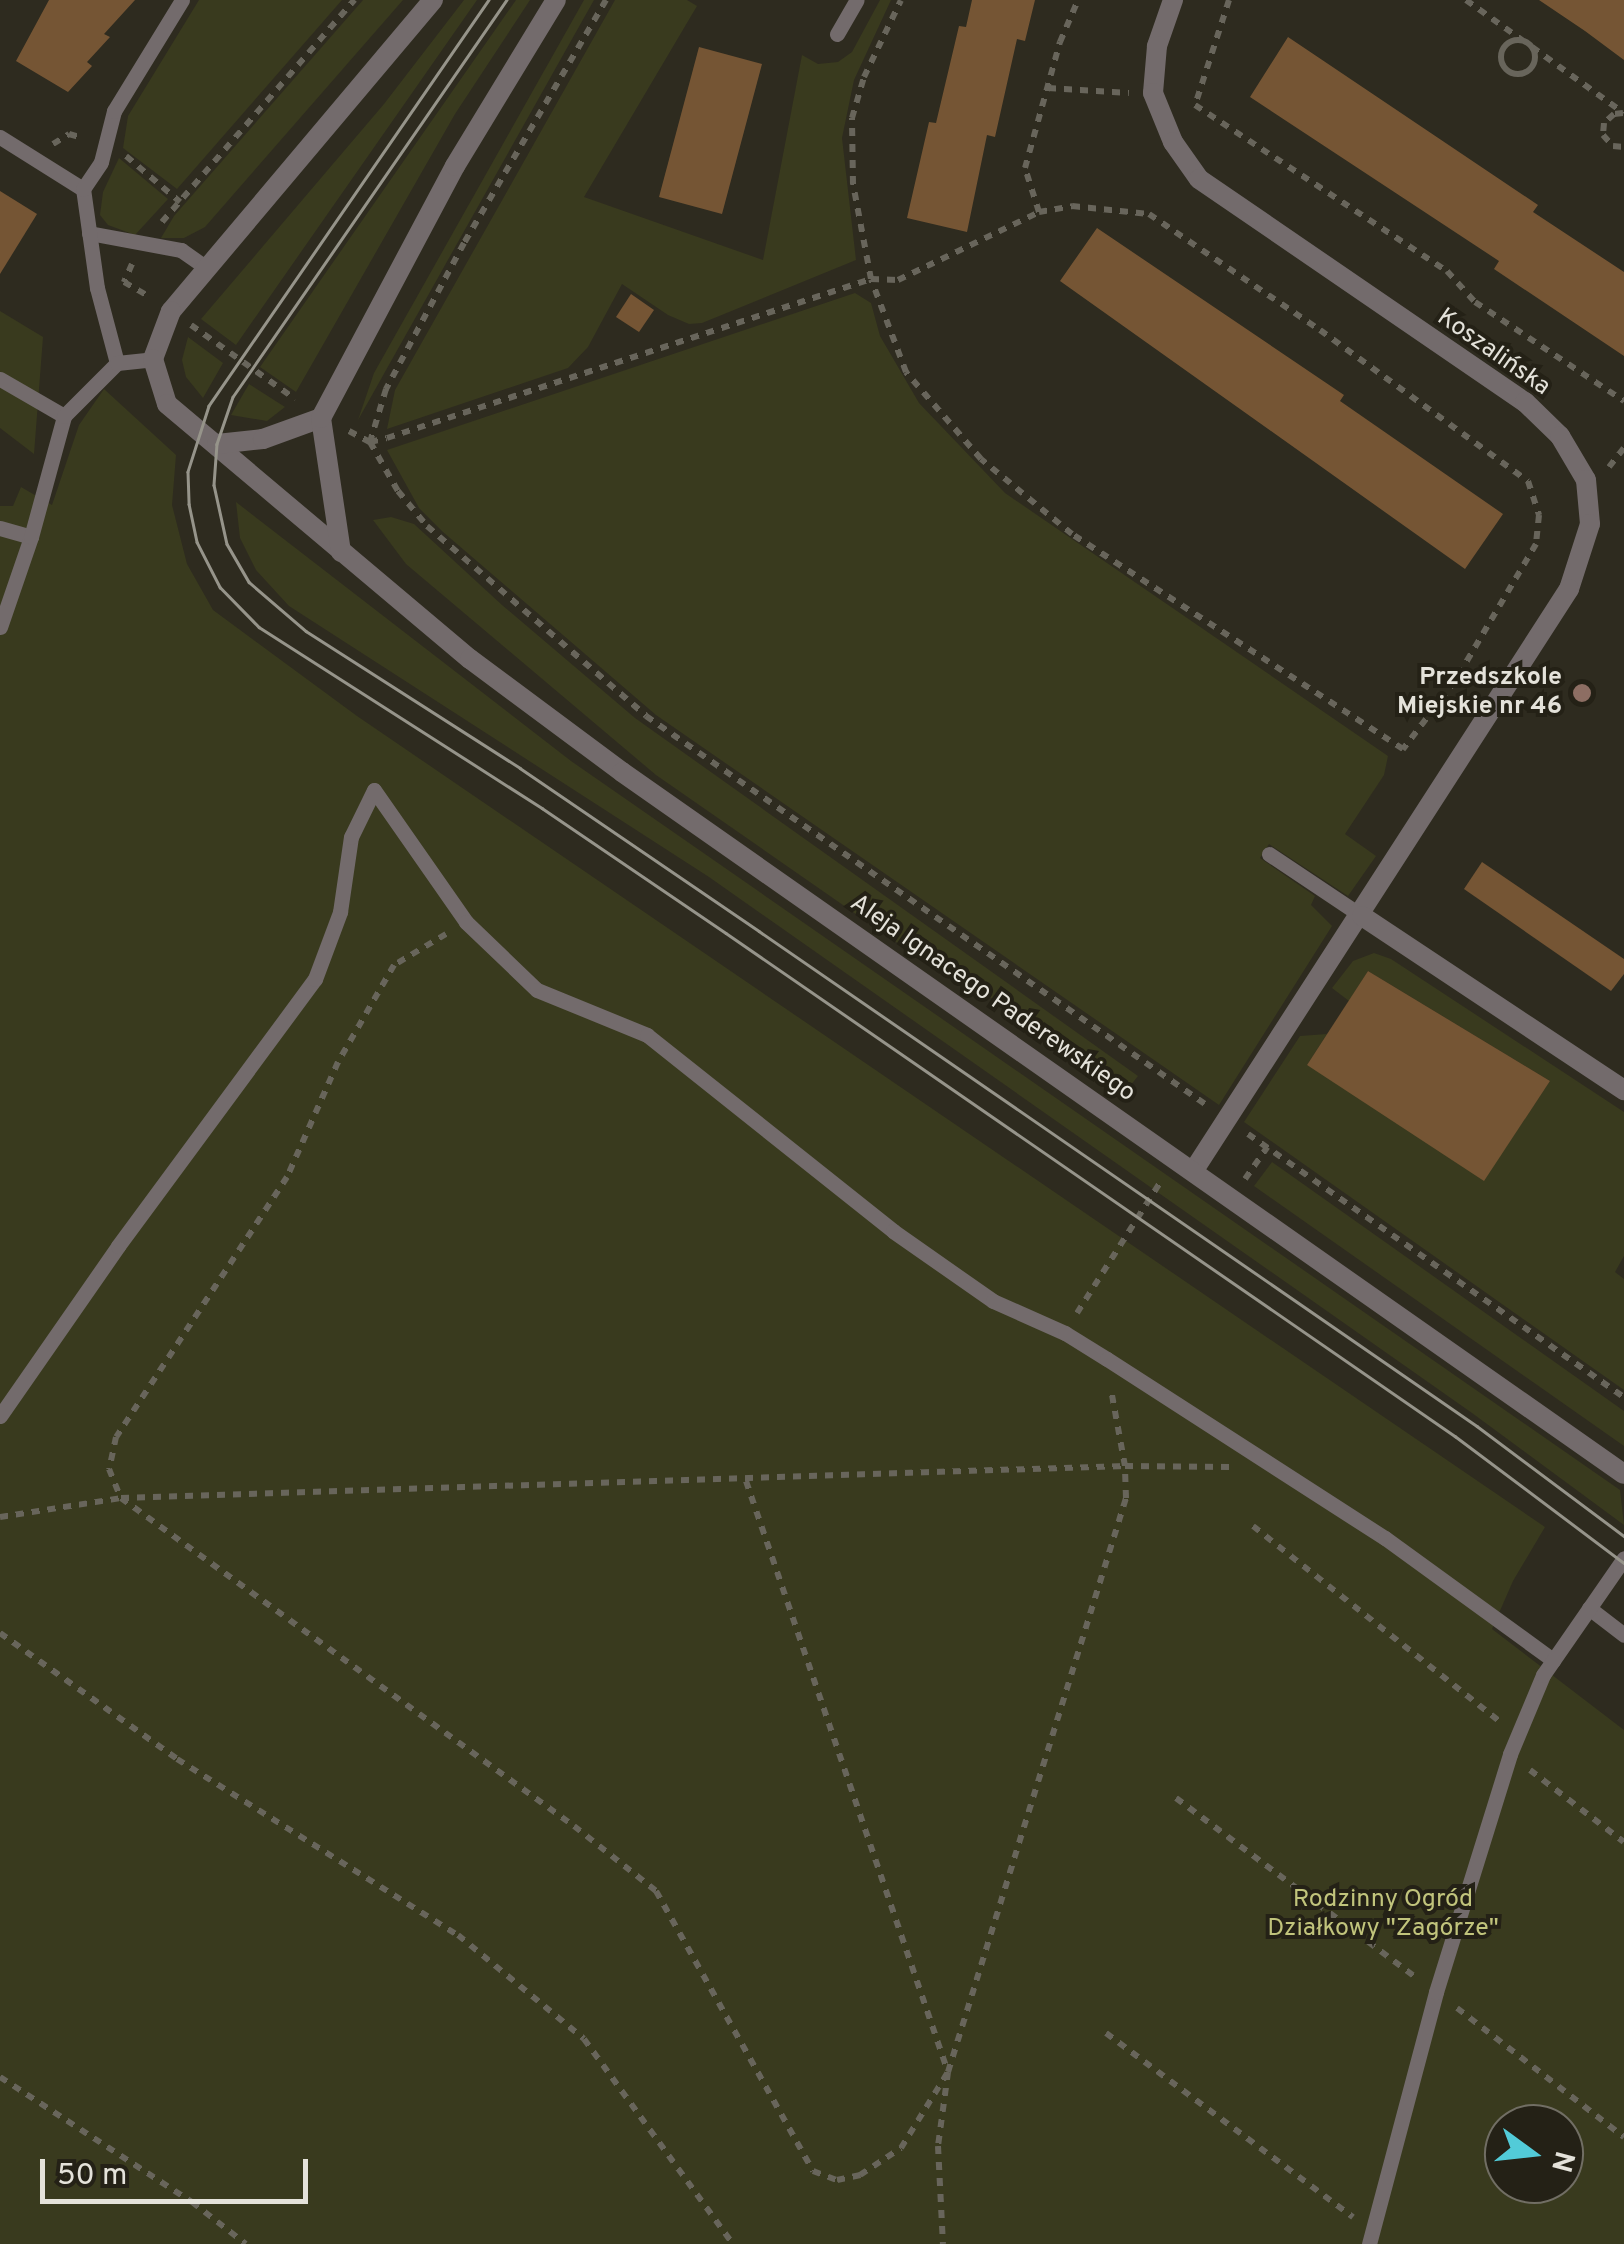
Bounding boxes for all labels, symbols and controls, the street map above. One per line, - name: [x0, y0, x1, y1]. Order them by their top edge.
- street label: Koszalińska: [1431, 303, 1555, 403]
- place label: Przedszkole Miejskie nr 46: [1397, 664, 1562, 723]
- marker: Przedszkole Miejskie nr 46: [1571, 682, 1593, 704]
- street label: Aleja Ignacego Paderewskiego: [844, 889, 1140, 1109]
- park label: Rodzinny Ogród Działkowy "Zagórze": [1267, 1886, 1499, 1945]
- north arrow: [1484, 2104, 1584, 2204]
- scale bar: [45, 2139, 312, 2201]
- text: N: [1541, 2147, 1581, 2176]
- text: 50 m: [57, 2158, 127, 2195]

